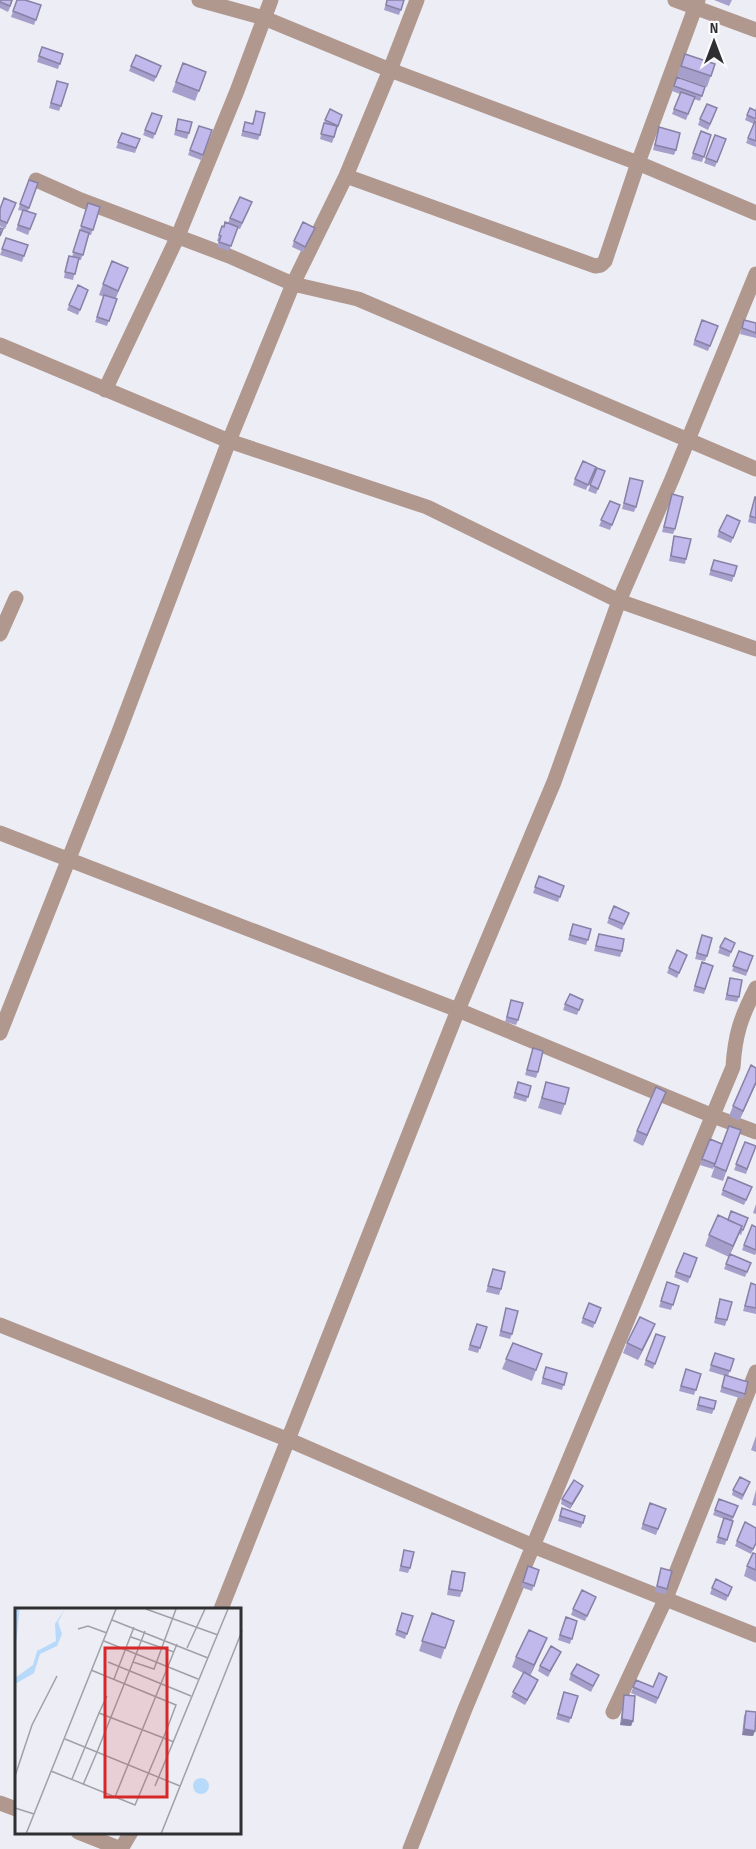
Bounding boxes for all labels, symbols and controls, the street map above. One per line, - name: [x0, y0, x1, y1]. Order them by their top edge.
- north arrow: [684, 12, 744, 72]
- text: N: [710, 19, 718, 38]
- inset map: [15, 1608, 242, 1834]

